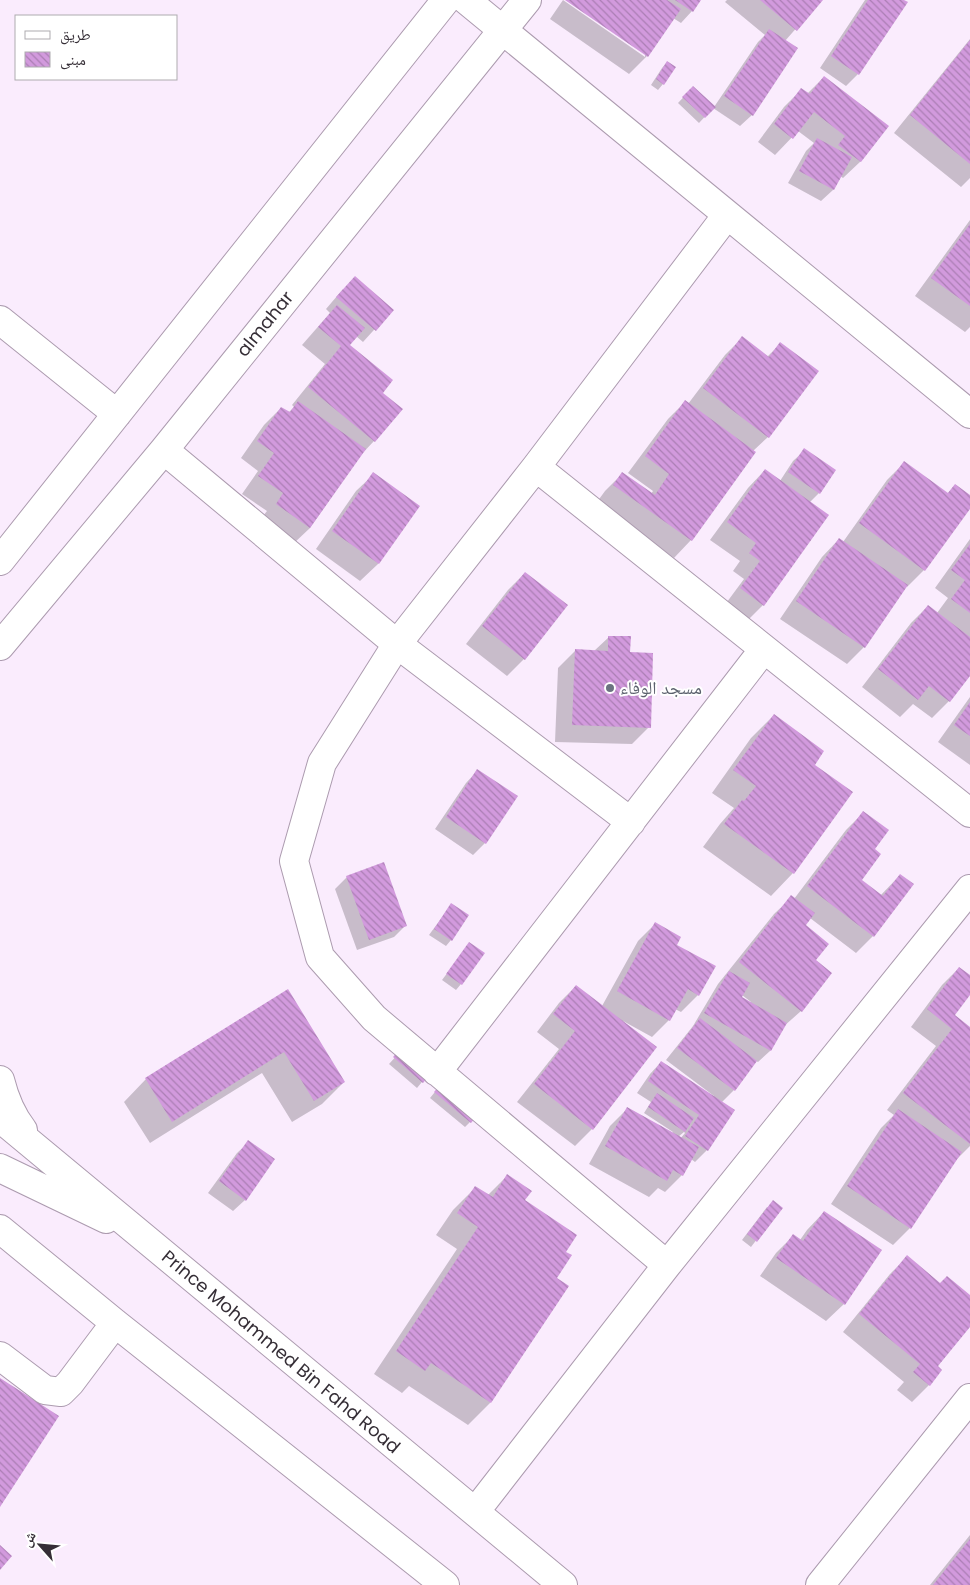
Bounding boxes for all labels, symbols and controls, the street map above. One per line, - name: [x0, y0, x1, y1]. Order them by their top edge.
- legend: [15, 15, 178, 80]
- text: طريق: [60, 24, 91, 45]
- text: مبنى: [60, 49, 86, 70]
- street label: almahar: [230, 285, 299, 362]
- place label: مسجد الوفاء: [620, 675, 702, 700]
- marker: مسجد الوفاء: [604, 682, 616, 694]
- street label: Prince Mohammed Bin Fahd Road: [157, 1244, 406, 1459]
- north arrow: [15, 1520, 65, 1570]
- text: ش: [16, 1528, 41, 1550]

